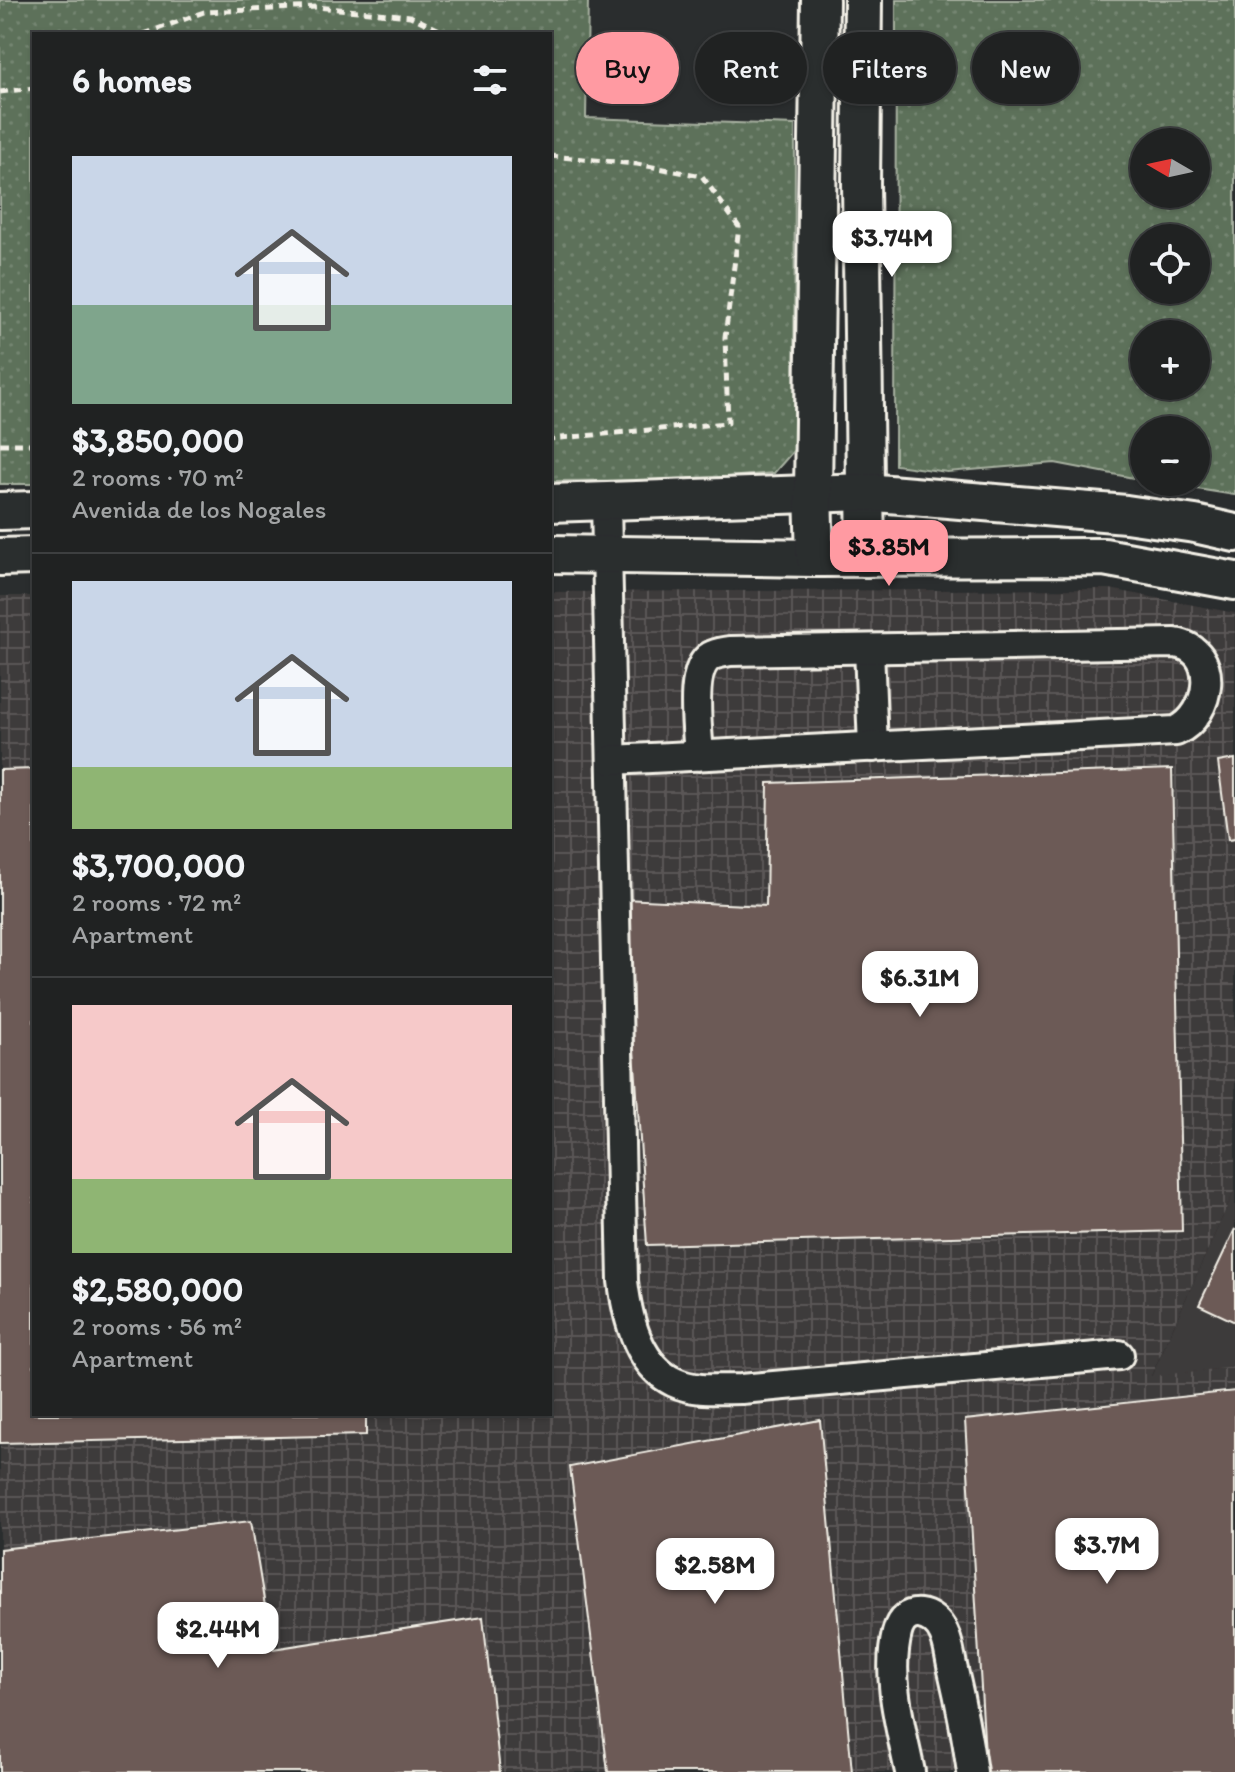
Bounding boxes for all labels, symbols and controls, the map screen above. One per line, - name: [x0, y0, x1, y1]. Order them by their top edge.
- chip: Buy: [576, 32, 679, 104]
- chip: Rent: [695, 32, 807, 104]
- chip: Filters: [823, 32, 956, 104]
- chip: New: [972, 32, 1079, 104]
- icon: filters: [468, 58, 512, 102]
- text: 6 homes: [72, 60, 192, 101]
- north arrow: [1130, 128, 1210, 208]
- map controls: [1130, 128, 1210, 496]
- icon: home: [220, 208, 364, 352]
- pin: $3.74M: [827, 211, 957, 279]
- text: $3.74M: [851, 221, 933, 253]
- button: locate: [1130, 224, 1210, 304]
- button: +: [1130, 320, 1210, 400]
- button: −: [1130, 416, 1210, 496]
- text: $3,850,000: [72, 420, 244, 461]
- text: 2 rooms · 70 m²: [72, 461, 244, 493]
- text: Avenida de los Nogales: [72, 493, 326, 525]
- pin: $3.85M: [824, 520, 954, 588]
- text: $3.85M: [848, 530, 930, 562]
- icon: home: [220, 633, 364, 777]
- text: $3,700,000: [72, 845, 245, 886]
- text: 2 rooms · 72 m²: [72, 886, 241, 918]
- text: Apartment: [72, 918, 193, 950]
- pin: $6.31M: [855, 951, 985, 1019]
- text: $6.31M: [880, 961, 960, 993]
- icon: home: [220, 1057, 364, 1201]
- text: $2,580,000: [72, 1269, 244, 1310]
- text: 2 rooms · 56 m²: [72, 1310, 242, 1342]
- text: Apartment: [72, 1342, 193, 1374]
- pin: $3.7M: [1051, 1518, 1163, 1586]
- text: $3.7M: [1073, 1528, 1141, 1560]
- pin: $2.58M: [650, 1538, 780, 1606]
- text: $2.58M: [674, 1548, 756, 1580]
- pin: $2.44M: [153, 1602, 283, 1670]
- text: $2.44M: [176, 1612, 260, 1644]

